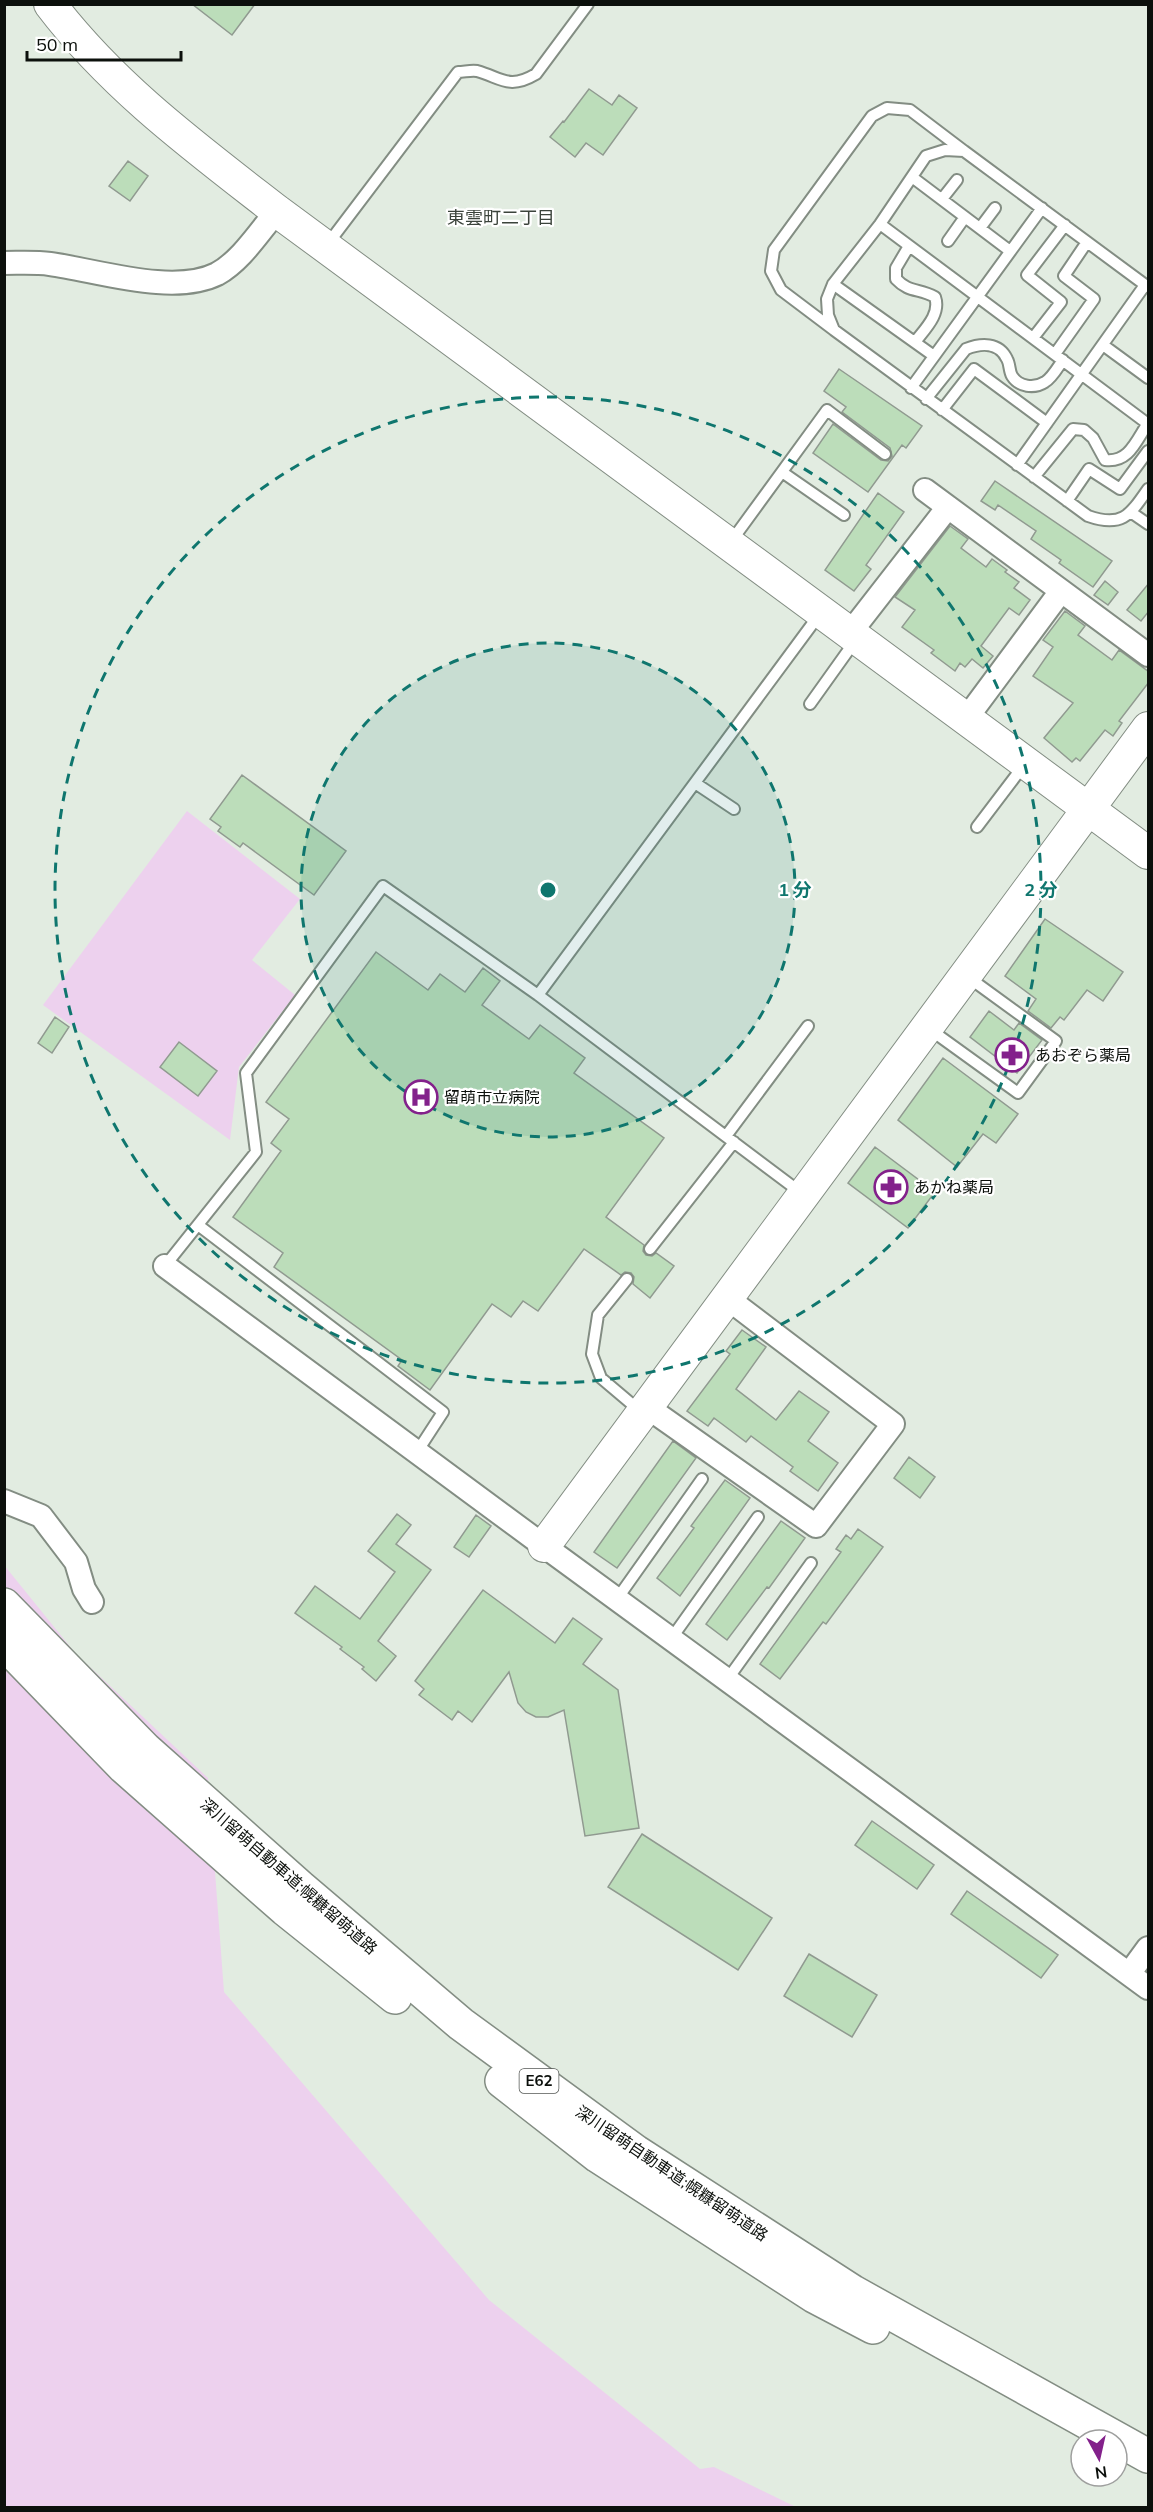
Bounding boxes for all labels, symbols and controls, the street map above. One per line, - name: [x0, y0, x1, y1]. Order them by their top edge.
- scale bar: [27, 24, 182, 62]
- text: 50 m: [36, 33, 78, 56]
- district label: 東雲町二丁目: [447, 206, 555, 229]
- text: 1 分: [778, 878, 812, 901]
- text: 2 分: [1024, 878, 1058, 901]
- centre of rings: [538, 880, 558, 900]
- pharmacy icon: あおぞら薬局: [994, 1037, 1030, 1073]
- place label: あおぞら薬局: [1035, 1045, 1131, 1065]
- hospital icon: 留萌市立病院: [403, 1079, 439, 1115]
- place label: 留萌市立病院: [444, 1087, 540, 1107]
- pharmacy icon: あかね薬局: [873, 1169, 909, 1205]
- place label: あかね薬局: [914, 1177, 994, 1197]
- street label: 深川留萌自動車道;幌糠留萌道路: [197, 1794, 381, 1958]
- road number: E62: [520, 2069, 558, 2093]
- street label: 深川留萌自動車道;幌糠留萌道路: [572, 2101, 772, 2245]
- north arrow: [1069, 2428, 1129, 2488]
- text: N: [1094, 2462, 1108, 2484]

